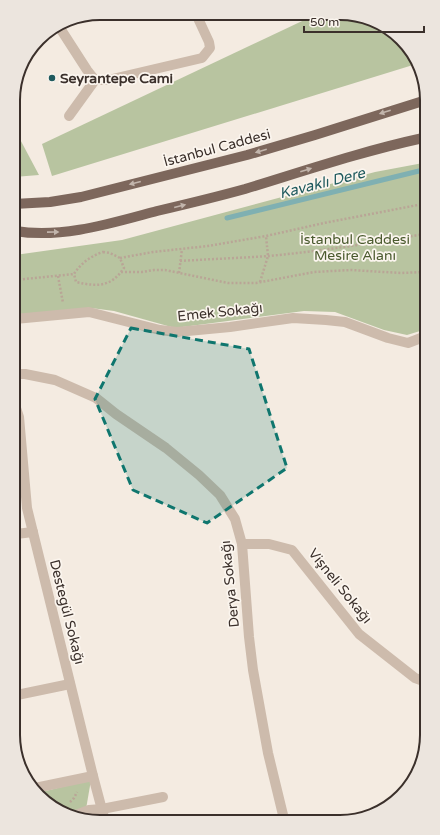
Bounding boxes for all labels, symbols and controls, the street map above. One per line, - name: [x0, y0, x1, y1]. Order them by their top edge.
- scale bar: [304, 8, 424, 34]
- text: 50 m: [310, 15, 339, 29]
- place label: Seyrantepe Cami: [60, 70, 173, 87]
- marker: Seyrantepe Cami: [47, 73, 57, 83]
- one-way arrow: [379, 110, 391, 116]
- street label: İstanbul Caddesi: [162, 126, 272, 170]
- one-way arrow: [255, 148, 267, 154]
- water label: Kavaklı Dere: [277, 163, 368, 202]
- one-way arrow: [300, 167, 312, 173]
- one-way arrow: [129, 181, 142, 187]
- one-way arrow: [174, 202, 187, 208]
- one-way arrow: [47, 229, 60, 235]
- park label: İstanbul Caddesi Mesire Alanı: [300, 231, 410, 264]
- street label: Emek Sokağı: [176, 299, 264, 325]
- street label: Derya Sokağı: [217, 540, 243, 628]
- street label: Vişneli Sokağı: [305, 545, 375, 627]
- street label: Destegül Sokağı: [46, 558, 88, 666]

